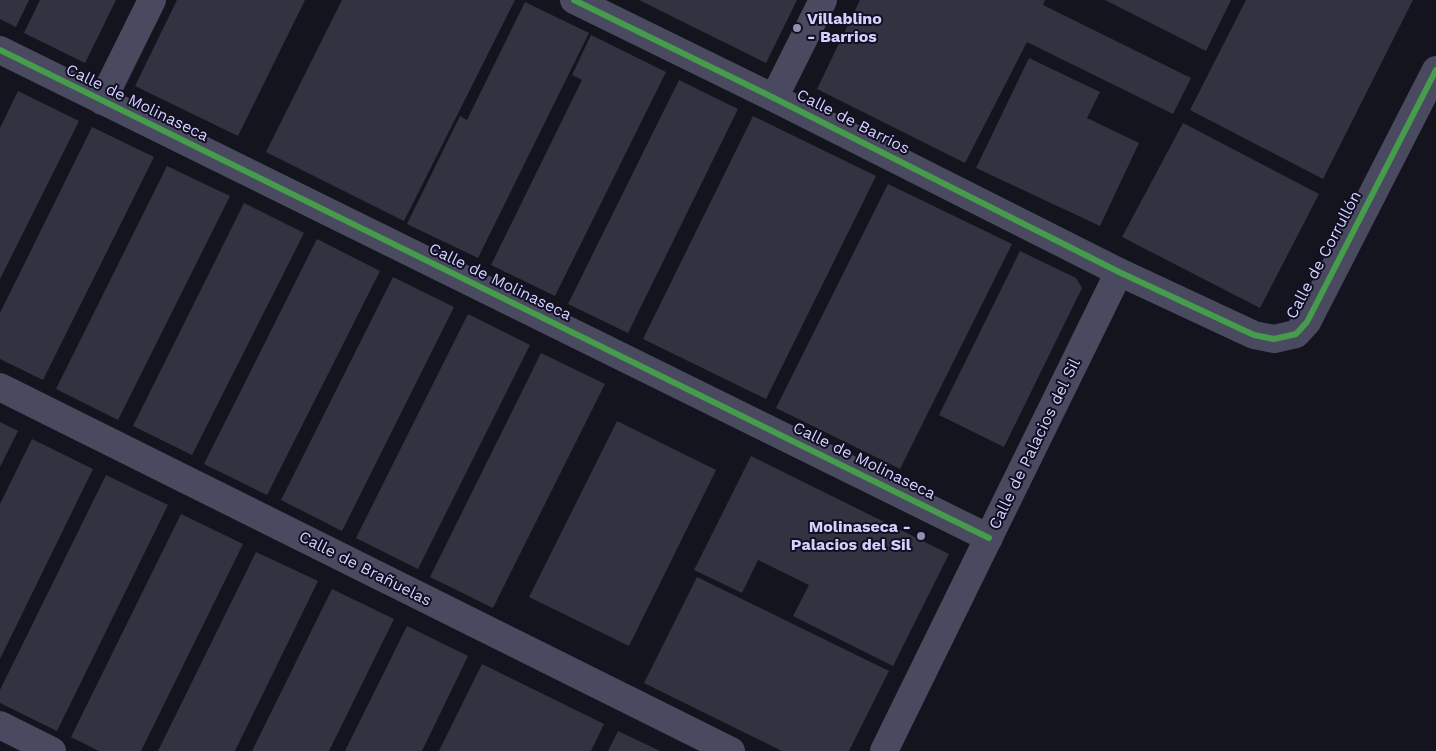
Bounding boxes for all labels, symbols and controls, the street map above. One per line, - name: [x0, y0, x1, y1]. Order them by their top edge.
- place label: Villablino - Barrios: [807, 9, 882, 47]
- marker: Villablino - Barrios: [791, 22, 803, 34]
- street label: Calle de Molinaseca: [63, 60, 211, 146]
- street label: Calle de Barrios: [793, 85, 913, 159]
- street label: Calle de Corrullón: [1282, 188, 1366, 322]
- street label: Calle de Molinaseca: [426, 239, 574, 325]
- street label: Calle de Palacios del Sil: [985, 355, 1085, 533]
- street label: Calle de Molinaseca: [790, 418, 938, 504]
- place label: Molinaseca - Palacios del Sil: [791, 517, 911, 555]
- street label: Calle de Brañuelas: [295, 527, 435, 611]
- marker: Molinaseca - Palacios del Sil: [915, 530, 927, 542]

